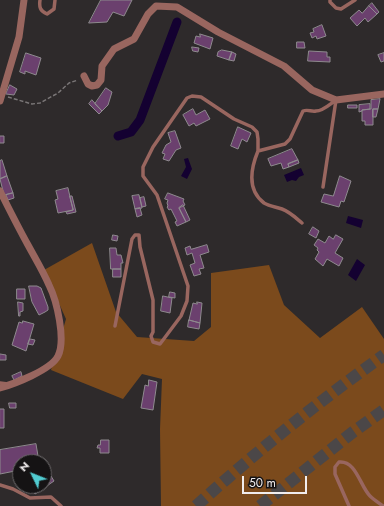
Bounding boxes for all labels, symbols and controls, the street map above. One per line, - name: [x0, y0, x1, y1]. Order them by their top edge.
- north arrow: [12, 454, 52, 494]
- text: N: [15, 458, 33, 475]
- scale bar: [244, 468, 309, 494]
- text: 50 m: [249, 474, 276, 492]

